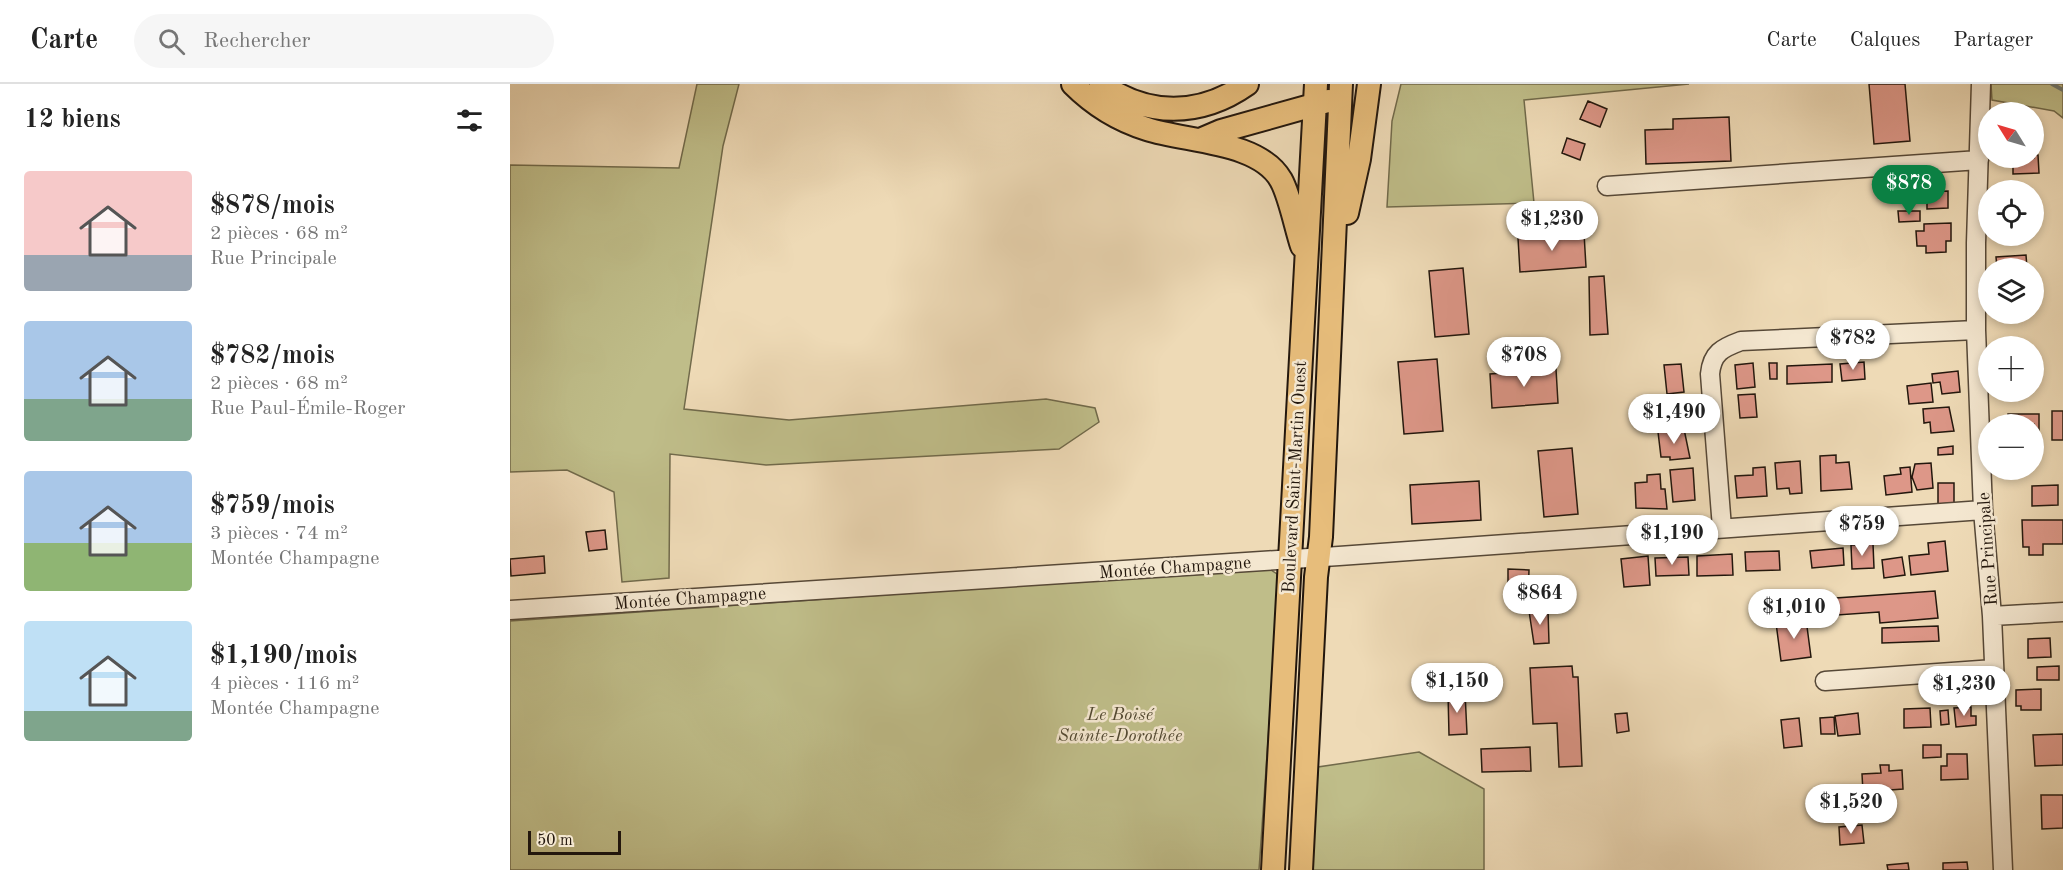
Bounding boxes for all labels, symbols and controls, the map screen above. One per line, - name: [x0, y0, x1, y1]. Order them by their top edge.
- search box: [134, 14, 554, 68]
- icon: search: [155, 25, 188, 58]
- text: Carte: [30, 27, 98, 55]
- text: Rechercher: [203, 30, 311, 52]
- text: Carte: [1767, 30, 1817, 51]
- text: Calques: [1850, 30, 1920, 51]
- text: Partager: [1953, 30, 2033, 51]
- north arrow: [1978, 102, 2044, 168]
- map controls: [1978, 102, 2044, 480]
- icon: filters: [453, 104, 486, 137]
- text: 12 biens: [24, 107, 121, 133]
- pin: $878: [1873, 165, 1945, 216]
- text: $878: [1886, 174, 1932, 194]
- button: locate: [1978, 180, 2044, 246]
- text: $878/mois: [210, 193, 335, 219]
- icon: home: [72, 195, 144, 267]
- pin: $1,230: [1503, 201, 1601, 252]
- text: $1,230: [1520, 210, 1584, 230]
- text: 2 pièces · 68 m²: [210, 224, 348, 244]
- text: Rue Principale: [210, 249, 337, 269]
- button: layers: [1978, 258, 2044, 324]
- pin: $782: [1817, 320, 1889, 371]
- text: $782: [1830, 329, 1876, 349]
- button: +: [1978, 336, 2044, 402]
- pin: $708: [1488, 337, 1560, 388]
- text: $782/mois: [210, 343, 335, 369]
- icon: home: [72, 345, 144, 417]
- text: $708: [1501, 346, 1547, 366]
- street label: Boulevard Saint-Martin Ouest: [1280, 360, 1310, 594]
- text: 2 pièces · 68 m²: [210, 374, 348, 394]
- pin: $1,490: [1625, 394, 1723, 445]
- text: Rue Paul-Émile-Roger: [210, 399, 405, 419]
- text: $1,490: [1642, 403, 1706, 423]
- button: −: [1978, 414, 2044, 480]
- street label: Rue Principale: [1975, 491, 2001, 606]
- text: $759/mois: [210, 493, 335, 519]
- icon: home: [72, 495, 144, 567]
- pin: $759: [1826, 506, 1898, 557]
- pin: $1,190: [1623, 515, 1721, 566]
- text: $759: [1839, 515, 1885, 535]
- text: 3 pièces · 74 m²: [210, 524, 348, 544]
- text: $1,190: [1640, 524, 1704, 544]
- text: Montée Champagne: [210, 549, 380, 569]
- street label: Montée Champagne: [1098, 554, 1252, 582]
- pin: $864: [1504, 575, 1576, 626]
- text: $864: [1517, 584, 1563, 604]
- street label: Montée Champagne: [613, 585, 767, 613]
- pin: $1,010: [1745, 589, 1843, 640]
- text: $1,010: [1762, 598, 1826, 618]
- text: $1,190/mois: [210, 643, 357, 669]
- icon: home: [72, 645, 144, 717]
- pin: $1,150: [1408, 663, 1506, 714]
- pin: $1,230: [1915, 666, 2013, 717]
- text: $1,150: [1425, 672, 1489, 692]
- text: 4 pièces · 116 m²: [210, 674, 359, 694]
- text: $1,230: [1932, 675, 1996, 695]
- text: Montée Champagne: [210, 699, 380, 719]
- park label: Le Boisé Sainte-Dorothée: [1058, 706, 1182, 745]
- pin: $1,520: [1802, 784, 1900, 835]
- text: $1,520: [1819, 793, 1883, 813]
- scale bar: [528, 828, 621, 856]
- text: 50 m: [537, 833, 573, 849]

